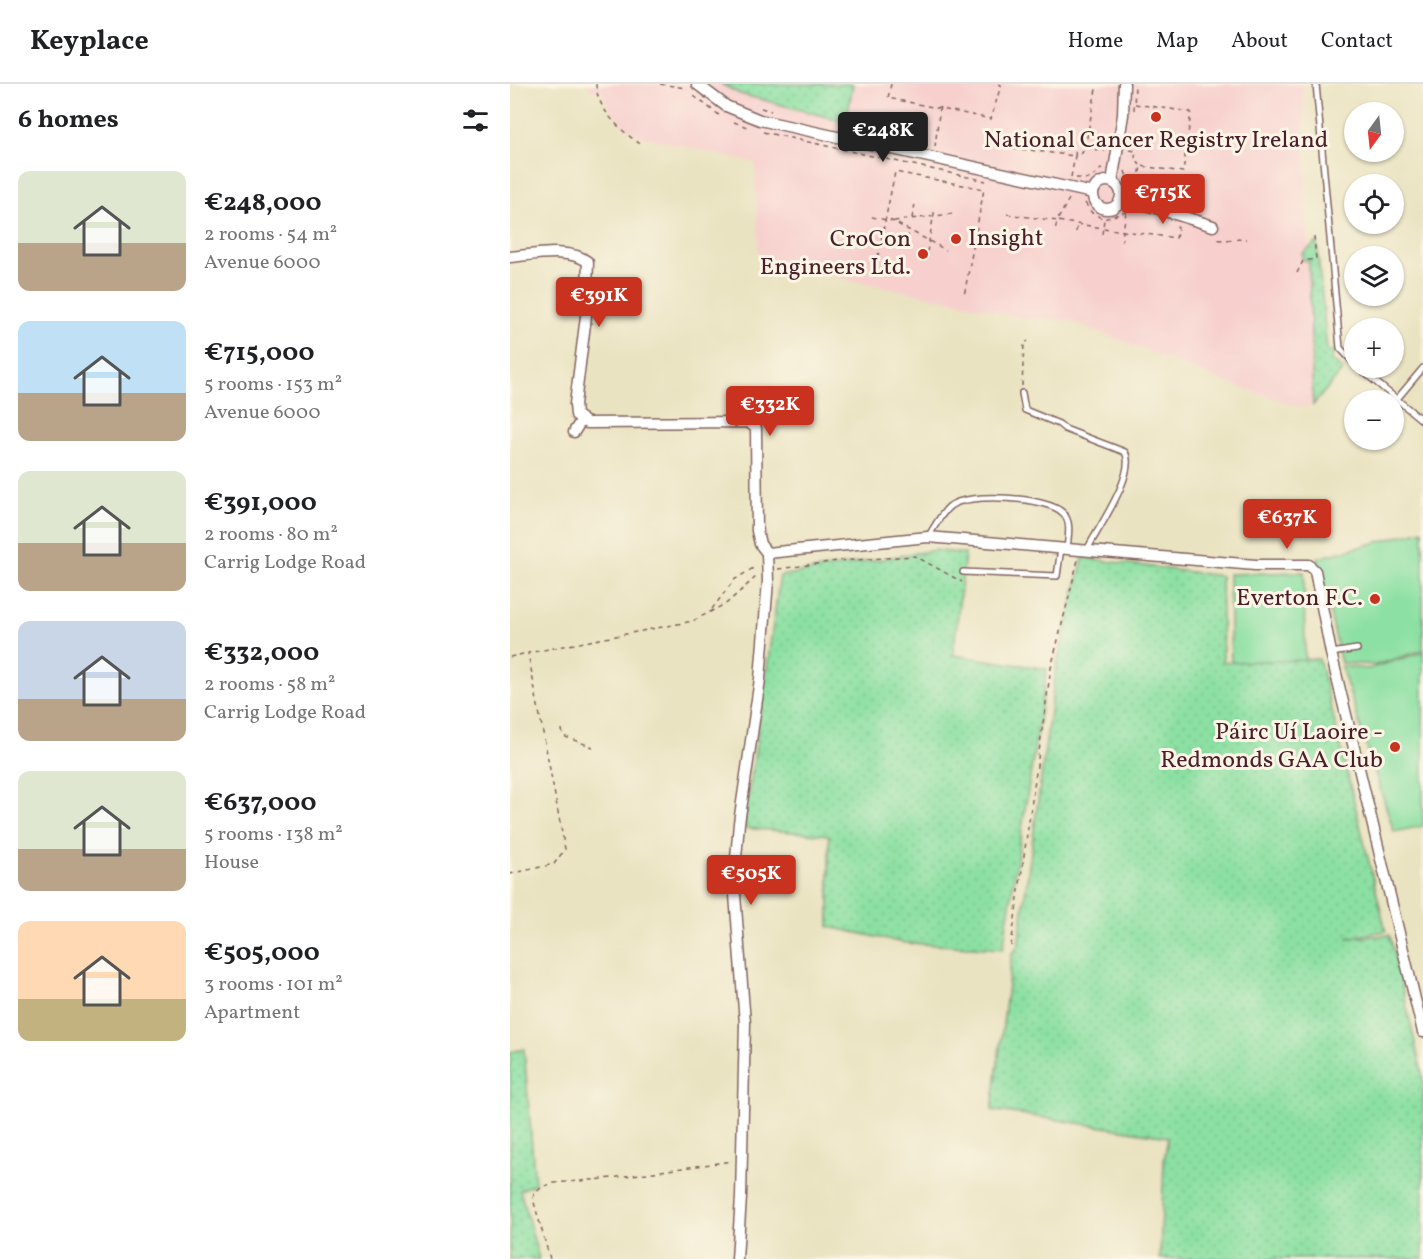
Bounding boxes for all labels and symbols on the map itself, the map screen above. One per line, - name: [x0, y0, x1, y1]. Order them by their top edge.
- north arrow: [1344, 102, 1404, 162]
- marker: National Cancer Registry Ireland: [1149, 110, 1163, 124]
- pin: €248K: [841, 112, 925, 163]
- place label: National Cancer Registry Ireland: [984, 124, 1328, 158]
- pin: €715K: [1121, 174, 1205, 225]
- place label: Insight: [968, 222, 1043, 256]
- place label: CroCon Engineers Ltd.: [760, 223, 911, 285]
- marker: Insight: [949, 232, 963, 246]
- marker: CroCon Engineers Ltd.: [916, 247, 930, 261]
- pin: €391K: [557, 277, 641, 328]
- pin: €332K: [728, 386, 812, 437]
- pin: €637K: [1245, 499, 1329, 550]
- place label: Everton F.C.: [1236, 582, 1363, 616]
- marker: Everton F.C.: [1368, 592, 1382, 606]
- place label: Páirc Uí Laoire - Redmonds GAA Club: [1160, 716, 1383, 778]
- marker: Páirc Uí Laoire - Redmonds GAA Club: [1388, 740, 1402, 754]
- pin: €505K: [709, 855, 793, 906]

